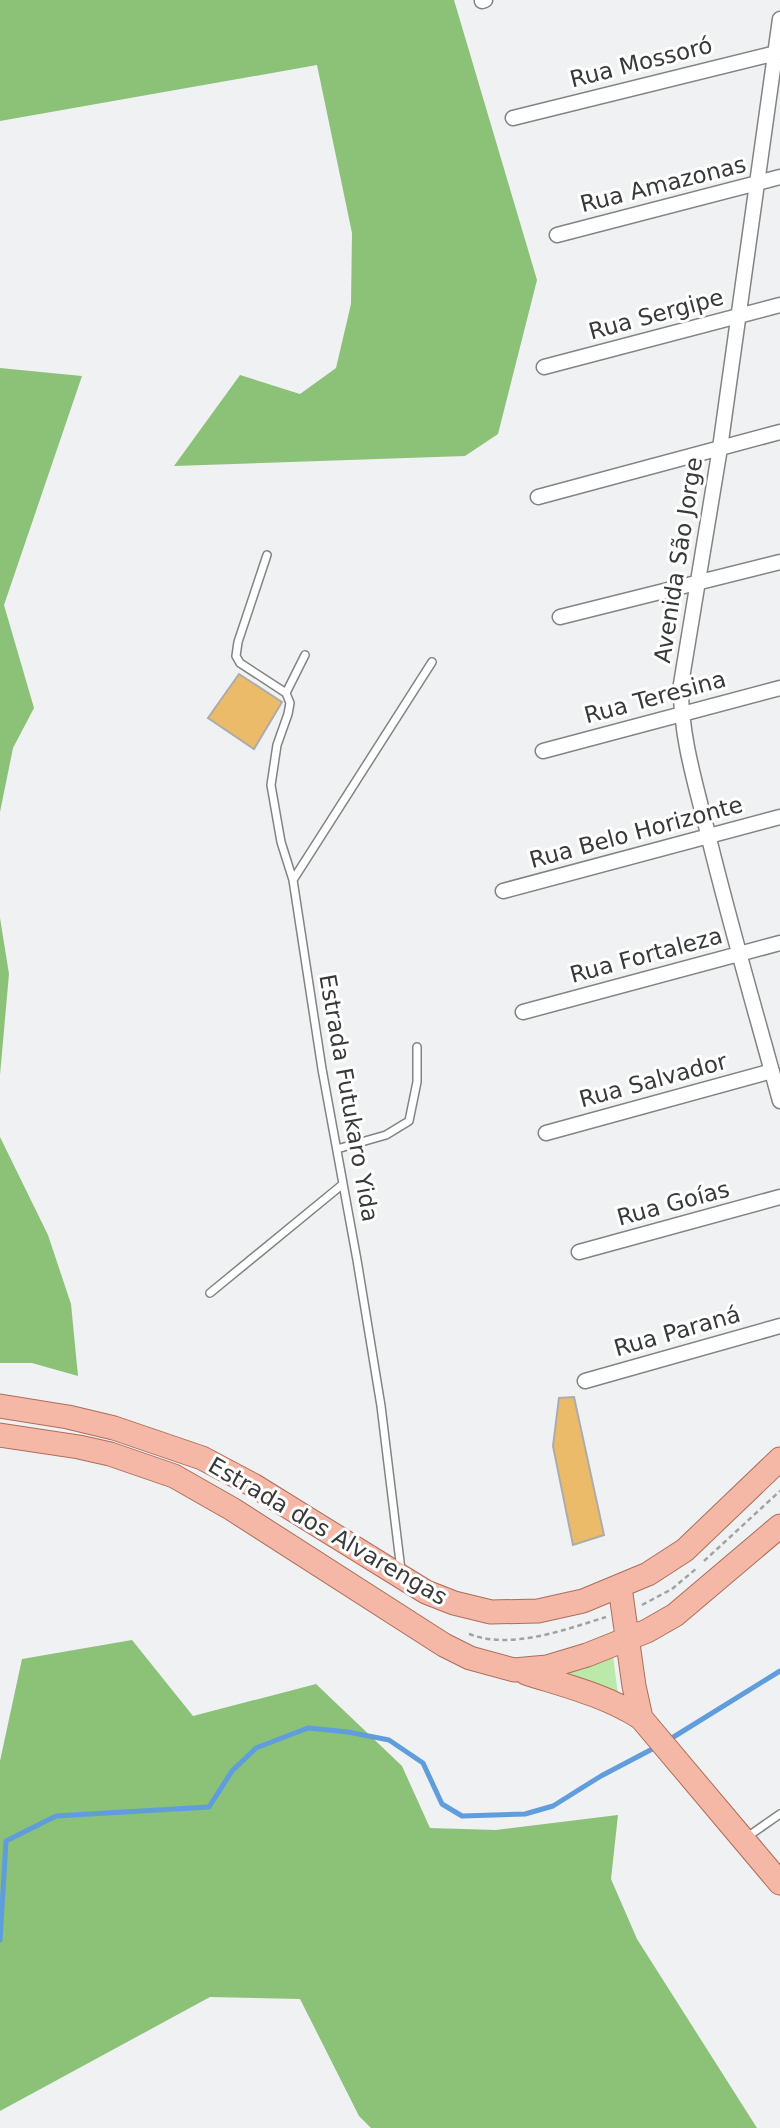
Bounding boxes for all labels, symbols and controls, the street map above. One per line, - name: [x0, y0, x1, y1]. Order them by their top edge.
- street label: Rua Mossoró: [567, 32, 715, 92]
- street label: Rua Amazonas: [577, 151, 749, 217]
- street label: Rua Sergipe: [586, 284, 726, 344]
- street label: Avenida São Jorge: [649, 455, 707, 665]
- street label: Rua Teresina: [581, 666, 729, 728]
- street label: Rua Belo Horizonte: [527, 791, 745, 873]
- street label: Rua Fortaleza: [567, 922, 725, 988]
- street label: Estrada Futukaro Yida: [314, 972, 384, 1224]
- street label: Rua Salvador: [576, 1048, 730, 1112]
- street label: Rua Goías: [614, 1176, 732, 1230]
- street label: Rua Paraná: [611, 1301, 743, 1361]
- street label: Estrada dos Alvarengas: [204, 1452, 452, 1610]

